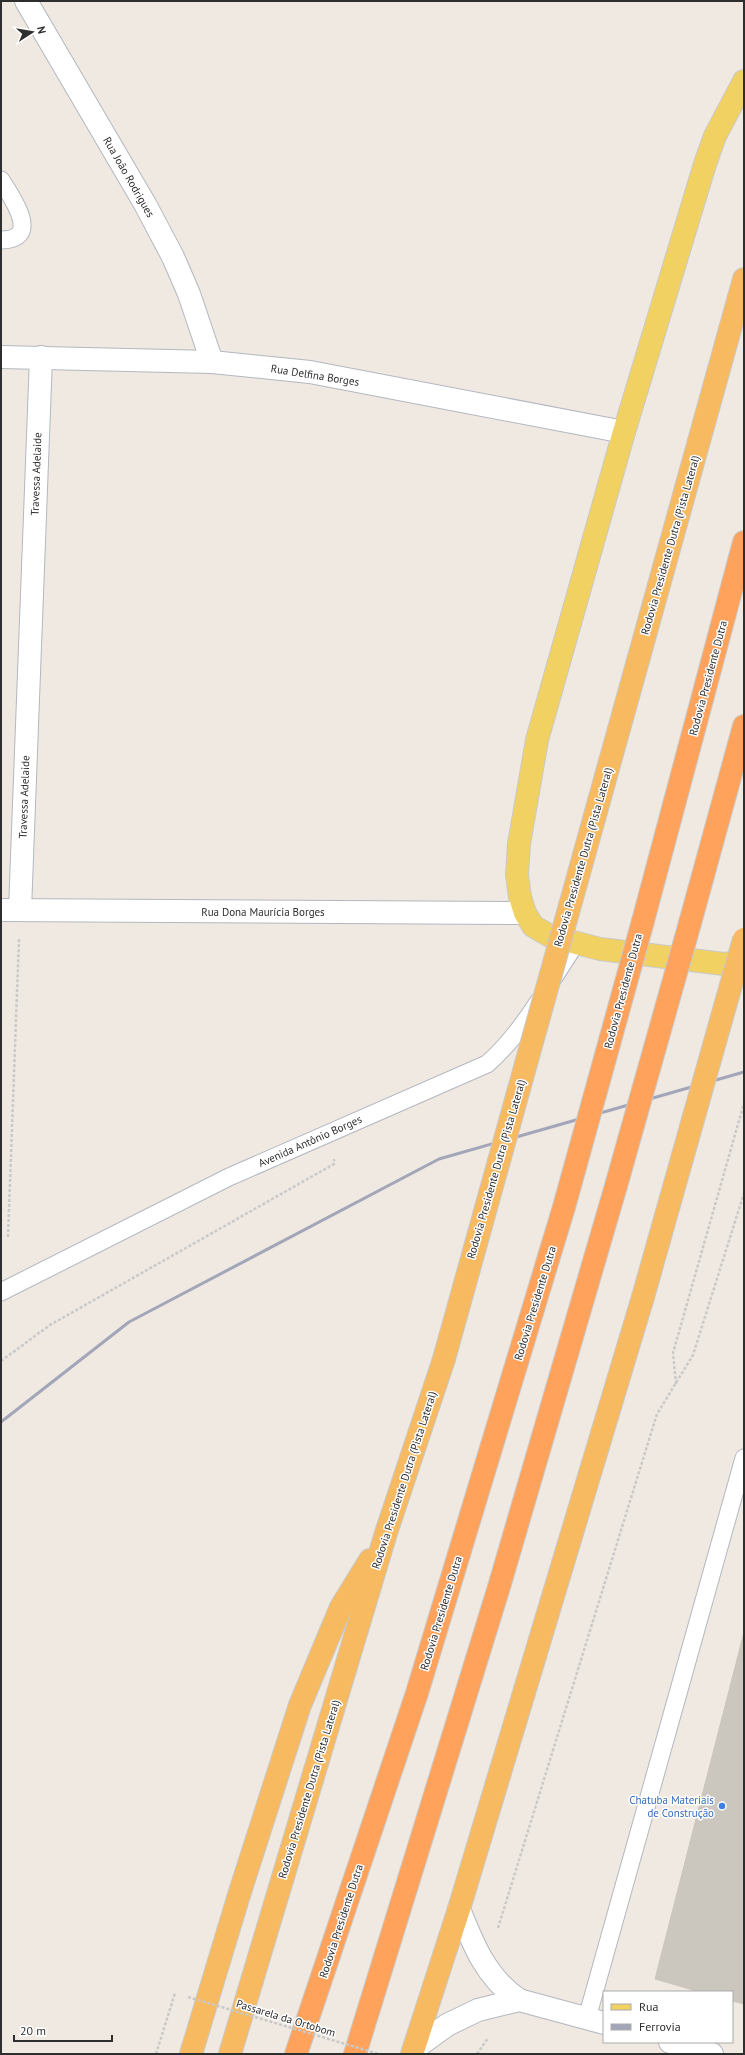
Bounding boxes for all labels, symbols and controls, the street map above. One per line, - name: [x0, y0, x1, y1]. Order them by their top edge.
- north arrow: [12, 12, 52, 52]
- text: N: [34, 25, 49, 35]
- street label: Rua João Rodrigues: [100, 134, 158, 220]
- street label: Rua Delfina Borges: [270, 361, 361, 389]
- street label: Travessa Adelaide: [28, 432, 44, 516]
- street label: Rodovia Presidente Dutra (Pista Lateral): [638, 454, 702, 636]
- street label: Rodovia Presidente Dutra: [686, 619, 730, 737]
- street label: Travessa Adelaide: [16, 755, 32, 839]
- street label: Rodovia Presidente Dutra (Pista Lateral): [551, 766, 615, 948]
- street label: Rua Dona Maurícia Borges: [201, 905, 325, 919]
- street label: Rodovia Presidente Dutra: [601, 932, 645, 1050]
- street label: Rodovia Presidente Dutra (Pista Lateral): [464, 1078, 528, 1260]
- street label: Avenida Antônio Borges: [256, 1112, 364, 1170]
- street label: Rodovia Presidente Dutra: [511, 1244, 559, 1362]
- street label: Rodovia Presidente Dutra (Pista Lateral): [369, 1389, 439, 1571]
- street label: Rodovia Presidente Dutra: [417, 1554, 465, 1672]
- street label: Rodovia Presidente Dutra (Pista Lateral): [275, 1698, 343, 1880]
- place label: Chatuba Materiais de Construção: [629, 1793, 714, 1820]
- marker: Chatuba Materiais de Construção: [717, 1801, 727, 1811]
- street label: Rodovia Presidente Dutra: [316, 1862, 366, 1980]
- legend: [603, 1991, 733, 2043]
- street label: Passarela da Ortobom: [235, 1996, 337, 2040]
- text: Rua: [639, 1999, 658, 2014]
- scale bar: [14, 2017, 112, 2043]
- text: Ferrovia: [639, 2019, 681, 2034]
- text: 20 m: [20, 2023, 46, 2038]

